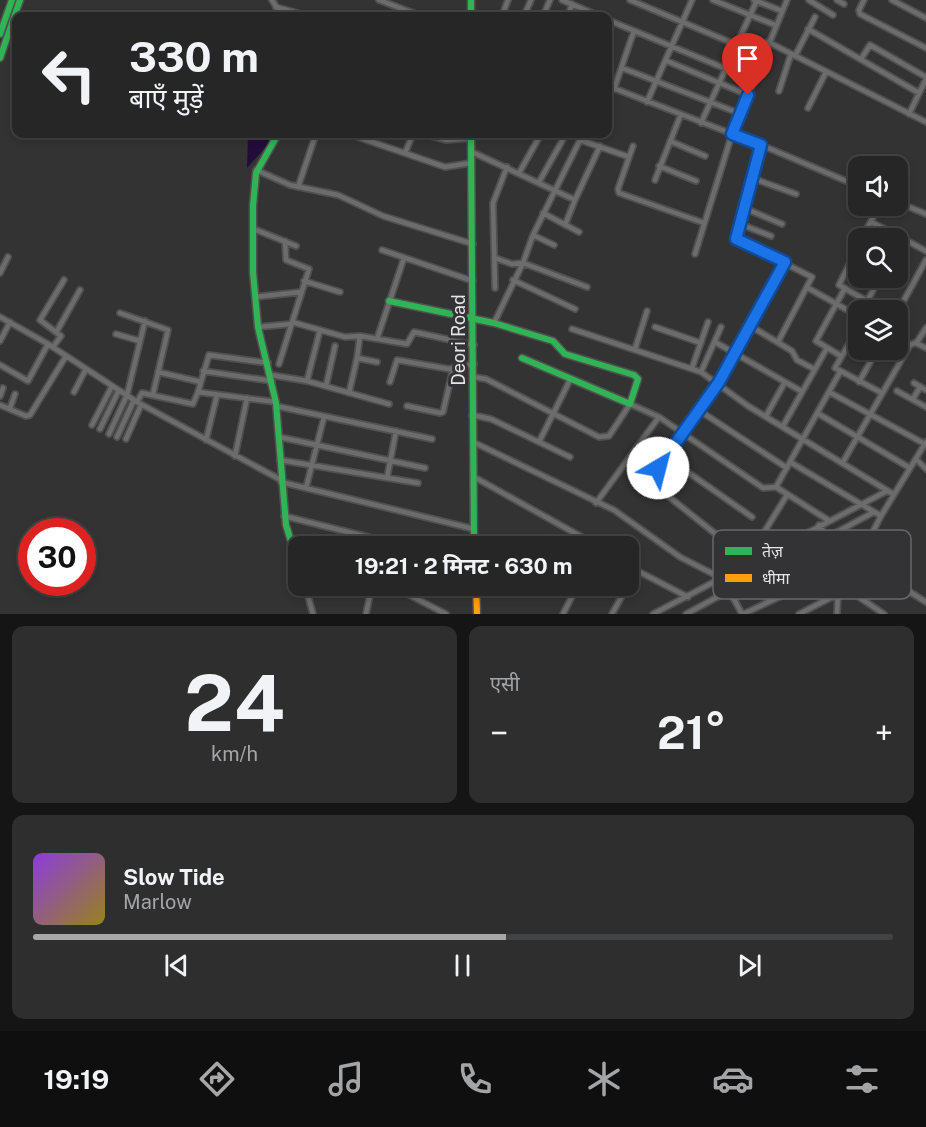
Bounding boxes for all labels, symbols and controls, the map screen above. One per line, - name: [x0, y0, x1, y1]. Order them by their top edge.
- text: 330 m: [129, 32, 259, 81]
- pin: [722, 33, 773, 95]
- icon: left: [30, 36, 108, 114]
- icon: arrive: [731, 42, 764, 75]
- text: बाएँ मुड़ें: [129, 82, 204, 114]
- map controls: [848, 156, 908, 360]
- button: sound: [848, 156, 908, 216]
- button: search: [848, 228, 908, 288]
- street label: Deori Road: [448, 294, 469, 386]
- button: layers: [848, 300, 908, 360]
- position arrow: [626, 436, 690, 500]
- speed limit sign: 30: [18, 518, 96, 596]
- legend: [713, 530, 911, 599]
- text: तेज़: [762, 542, 784, 561]
- text: 19:21 · 2 मिनट · 630 m: [355, 553, 572, 579]
- text: धीमा: [762, 569, 791, 588]
- text: 24: [184, 657, 285, 749]
- text: एसी: [490, 672, 520, 696]
- text: 21°: [657, 706, 726, 759]
- text: −: [490, 714, 508, 752]
- text: +: [875, 714, 893, 752]
- text: km/h: [211, 742, 258, 766]
- text: Slow Tide: [123, 864, 225, 890]
- text: Marlow: [123, 890, 192, 914]
- icon: previous: [160, 949, 193, 982]
- icon: pause: [446, 949, 479, 982]
- icon: next: [733, 949, 766, 982]
- icon: directions: [196, 1058, 238, 1100]
- icon: music: [325, 1058, 367, 1100]
- icon: phone: [454, 1058, 496, 1100]
- icon: climate: [583, 1058, 625, 1100]
- icon: car: [712, 1058, 754, 1100]
- icon: filters: [841, 1058, 883, 1100]
- text: 19:19: [43, 1063, 109, 1095]

